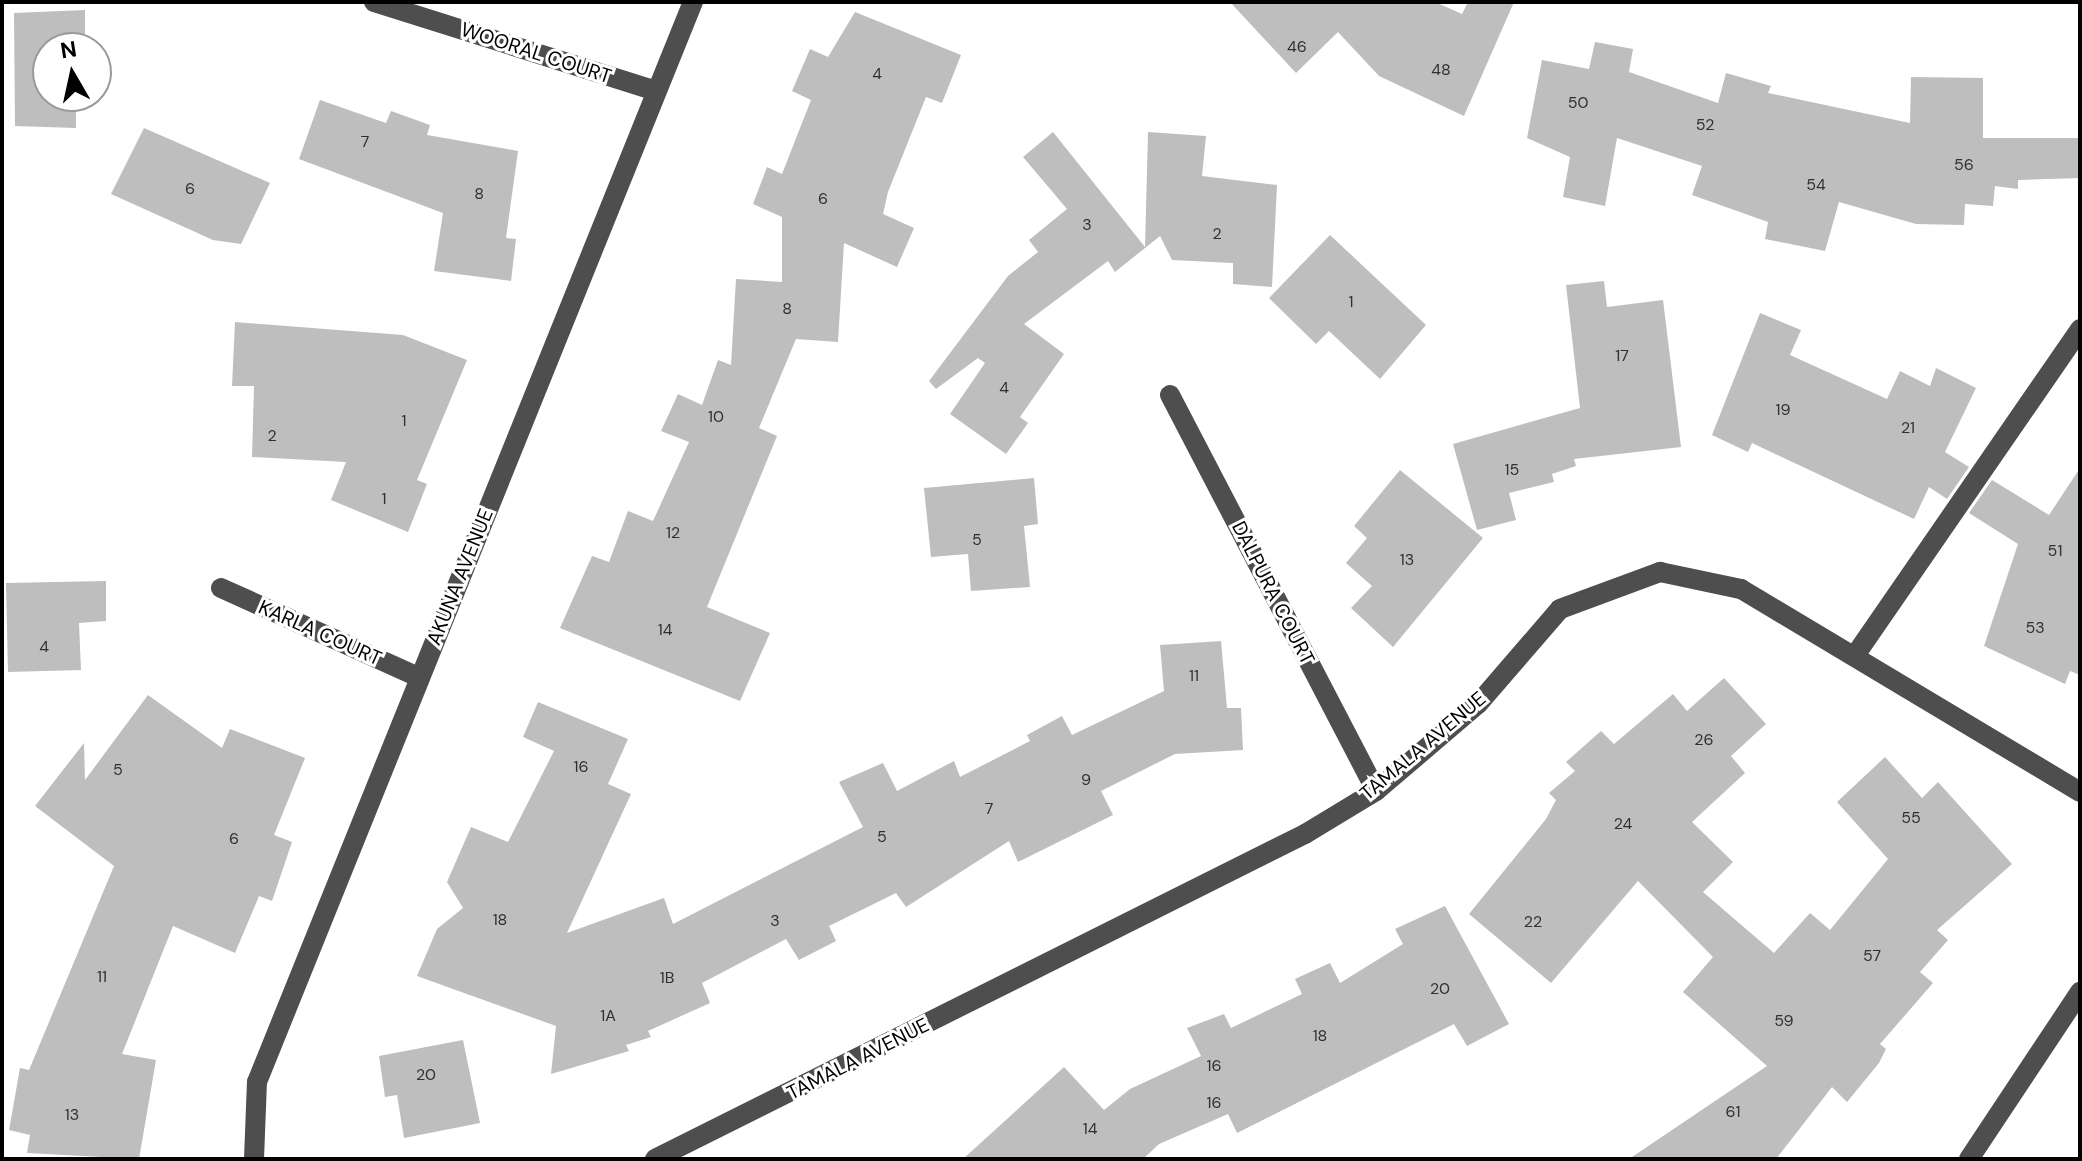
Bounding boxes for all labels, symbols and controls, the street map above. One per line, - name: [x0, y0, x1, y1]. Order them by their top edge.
- street label: WOORAL COURT: [458, 17, 614, 89]
- north arrow: [32, 32, 112, 112]
- text: N: [58, 34, 79, 65]
- house number: 46: [1287, 37, 1307, 57]
- house number: 48: [1431, 60, 1451, 80]
- house number: 4: [872, 64, 882, 84]
- house number: 50: [1568, 93, 1588, 113]
- house number: 52: [1696, 115, 1714, 135]
- house number: 7: [361, 132, 369, 152]
- house number: 56: [1954, 155, 1974, 175]
- house number: 54: [1806, 175, 1826, 195]
- house number: 6: [185, 179, 195, 199]
- house number: 8: [474, 184, 484, 204]
- house number: 6: [818, 189, 828, 209]
- house number: 3: [1082, 215, 1092, 235]
- house number: 2: [1212, 224, 1222, 244]
- house number: 1: [1349, 292, 1353, 312]
- house number: 8: [782, 299, 792, 319]
- house number: 17: [1615, 346, 1629, 366]
- house number: 4: [999, 378, 1009, 398]
- house number: 19: [1775, 400, 1791, 420]
- house number: 10: [708, 407, 724, 427]
- house number: 1: [402, 411, 406, 431]
- house number: 21: [1901, 418, 1915, 438]
- house number: 2: [267, 426, 277, 446]
- house number: 15: [1505, 460, 1519, 480]
- house number: 1: [382, 489, 386, 509]
- street label: AKUNA AVENUE: [422, 505, 498, 649]
- street label: DALPURA COURT: [1226, 517, 1320, 669]
- house number: 12: [666, 523, 680, 543]
- house number: 5: [972, 530, 982, 550]
- house number: 51: [2048, 541, 2062, 561]
- house number: 13: [1400, 550, 1414, 570]
- street label: KARLA COURT: [255, 595, 385, 671]
- house number: 53: [2025, 618, 2045, 638]
- house number: 14: [658, 620, 672, 640]
- house number: 4: [39, 637, 49, 657]
- house number: 11: [1189, 666, 1199, 686]
- street label: TAMALA AVENUE: [1355, 687, 1491, 805]
- house number: 26: [1694, 730, 1714, 750]
- house number: 16: [573, 757, 589, 777]
- house number: 5: [113, 760, 123, 780]
- house number: 9: [1081, 770, 1091, 790]
- house number: 7: [985, 799, 993, 819]
- house number: 55: [1901, 808, 1921, 828]
- house number: 24: [1614, 814, 1632, 834]
- house number: 5: [877, 827, 887, 847]
- house number: 6: [229, 829, 239, 849]
- house number: 18: [493, 910, 507, 930]
- house number: 3: [770, 911, 780, 931]
- house number: 22: [1524, 912, 1542, 932]
- house number: 57: [1863, 946, 1881, 966]
- house number: 11: [97, 967, 107, 987]
- house number: 1B: [660, 968, 674, 988]
- house number: 20: [1430, 979, 1450, 999]
- house number: 1A: [600, 1006, 616, 1026]
- house number: 59: [1774, 1011, 1794, 1031]
- street label: TAMALA AVENUE: [783, 1013, 933, 1105]
- house number: 18: [1313, 1026, 1327, 1046]
- house number: 16: [1206, 1056, 1222, 1076]
- house number: 20: [416, 1065, 436, 1085]
- house number: 16: [1206, 1093, 1222, 1113]
- house number: 61: [1725, 1102, 1741, 1122]
- house number: 13: [65, 1105, 79, 1125]
- house number: 14: [1083, 1119, 1097, 1139]

